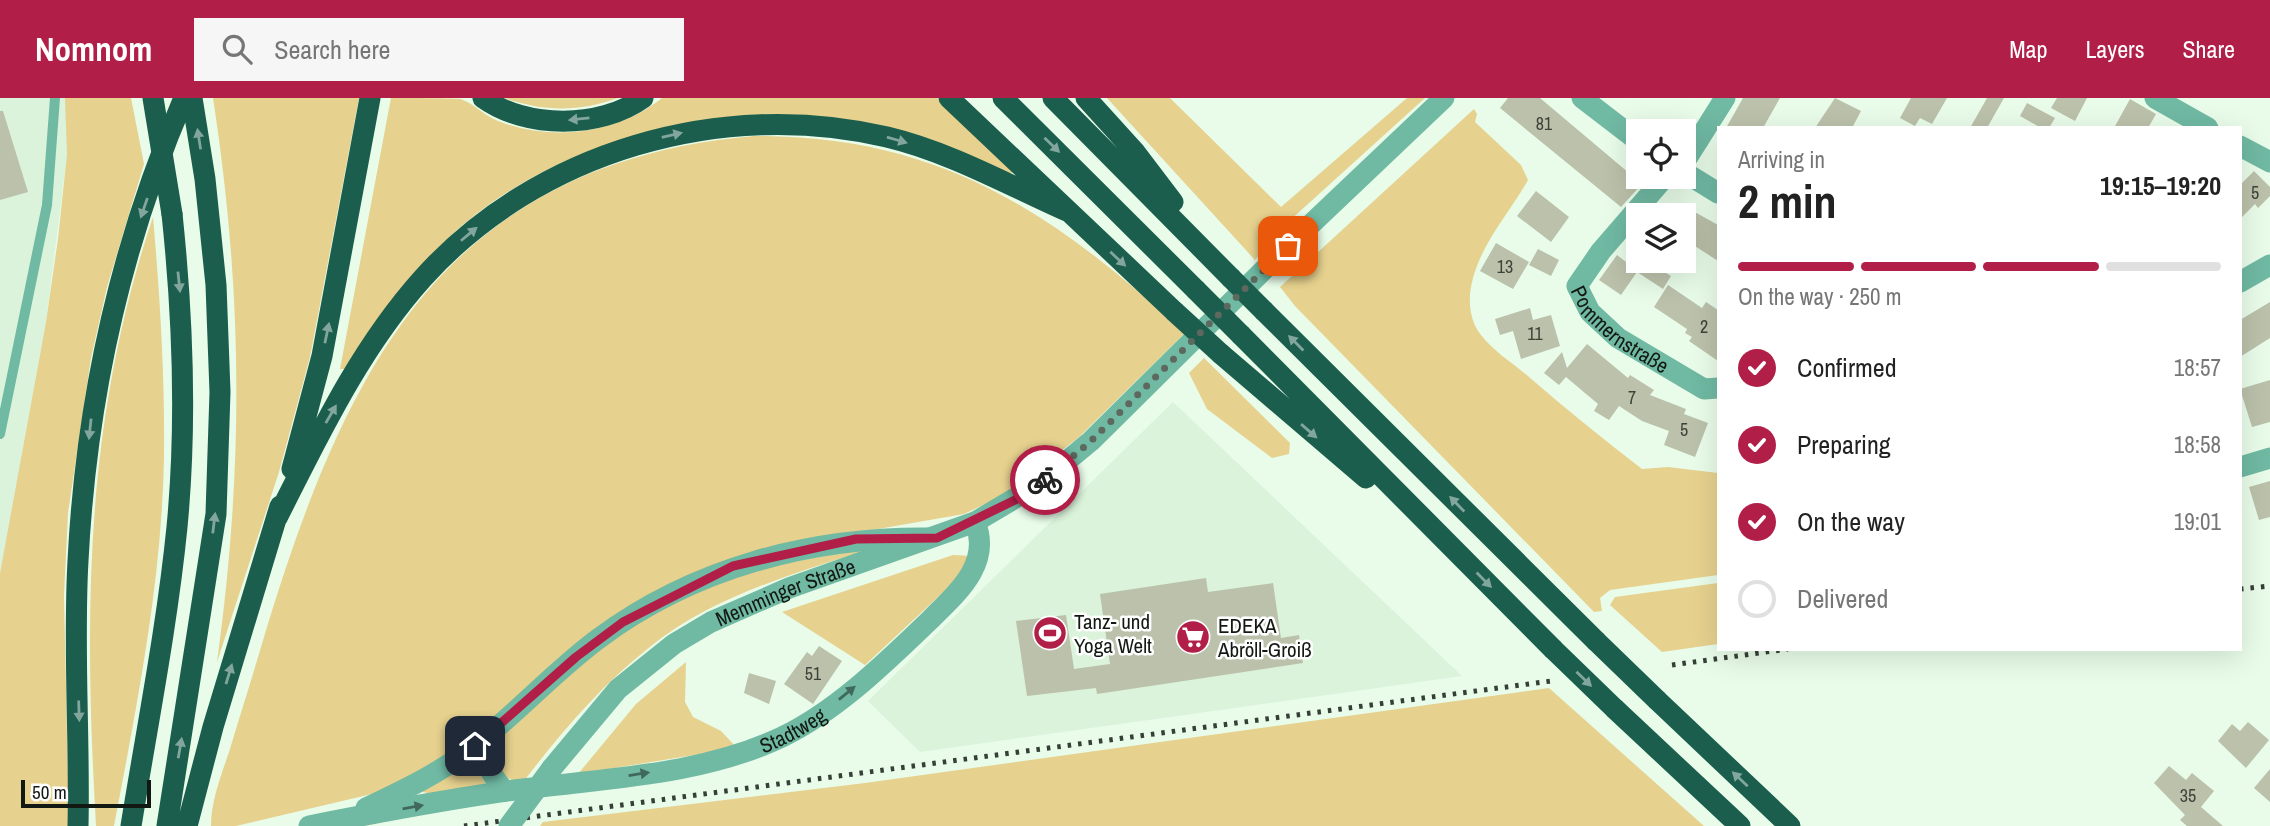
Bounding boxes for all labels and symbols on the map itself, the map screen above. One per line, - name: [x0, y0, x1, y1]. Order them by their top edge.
- house number: 81: [1536, 111, 1553, 136]
- one-way arrow: [568, 114, 590, 125]
- one-way arrow: [193, 128, 204, 150]
- one-way arrow: [661, 130, 683, 141]
- one-way arrow: [887, 136, 908, 146]
- one-way arrow: [1043, 137, 1060, 153]
- house number: 5: [2251, 180, 2259, 205]
- one-way arrow: [138, 198, 149, 219]
- pin: [1258, 216, 1318, 276]
- one-way arrow: [460, 226, 478, 242]
- one-way arrow: [1109, 250, 1126, 266]
- house number: 13: [1497, 254, 1513, 279]
- one-way arrow: [174, 271, 185, 293]
- street label: Pommernstraße: [1564, 280, 1675, 380]
- house number: 2: [1700, 314, 1708, 339]
- house number: 11: [1527, 321, 1543, 346]
- one-way arrow: [321, 322, 332, 344]
- one-way arrow: [1288, 334, 1305, 351]
- house number: 7: [1628, 385, 1636, 410]
- one-way arrow: [325, 404, 337, 423]
- house number: 5: [1680, 417, 1688, 442]
- one-way arrow: [85, 418, 96, 440]
- one-way arrow: [1300, 424, 1318, 439]
- courier: [1010, 445, 1080, 515]
- one-way arrow: [1449, 496, 1465, 512]
- one-way arrow: [209, 512, 220, 534]
- street label: Memminger Straße: [711, 551, 859, 633]
- one-way arrow: [1475, 572, 1492, 589]
- place label: Tanz- und Yoga Welt: [1074, 607, 1152, 660]
- place label: EDEKA Abröll-Groiß: [1217, 611, 1312, 664]
- sports icon: Tanz- und Yoga Welt: [1031, 614, 1069, 652]
- supermarket icon: EDEKA Abröll-Groiß: [1174, 618, 1212, 656]
- house number: 51: [805, 661, 822, 686]
- one-way arrow: [225, 663, 235, 684]
- one-way arrow: [1575, 670, 1592, 686]
- one-way arrow: [838, 686, 855, 701]
- one-way arrow: [73, 700, 85, 722]
- street label: Stadtweg: [755, 700, 832, 760]
- pin: [445, 716, 505, 776]
- one-way arrow: [175, 737, 186, 759]
- one-way arrow: [628, 768, 650, 779]
- one-way arrow: [1731, 771, 1749, 787]
- scale bar: [21, 777, 150, 809]
- house number: 35: [2180, 783, 2196, 808]
- one-way arrow: [403, 801, 425, 812]

